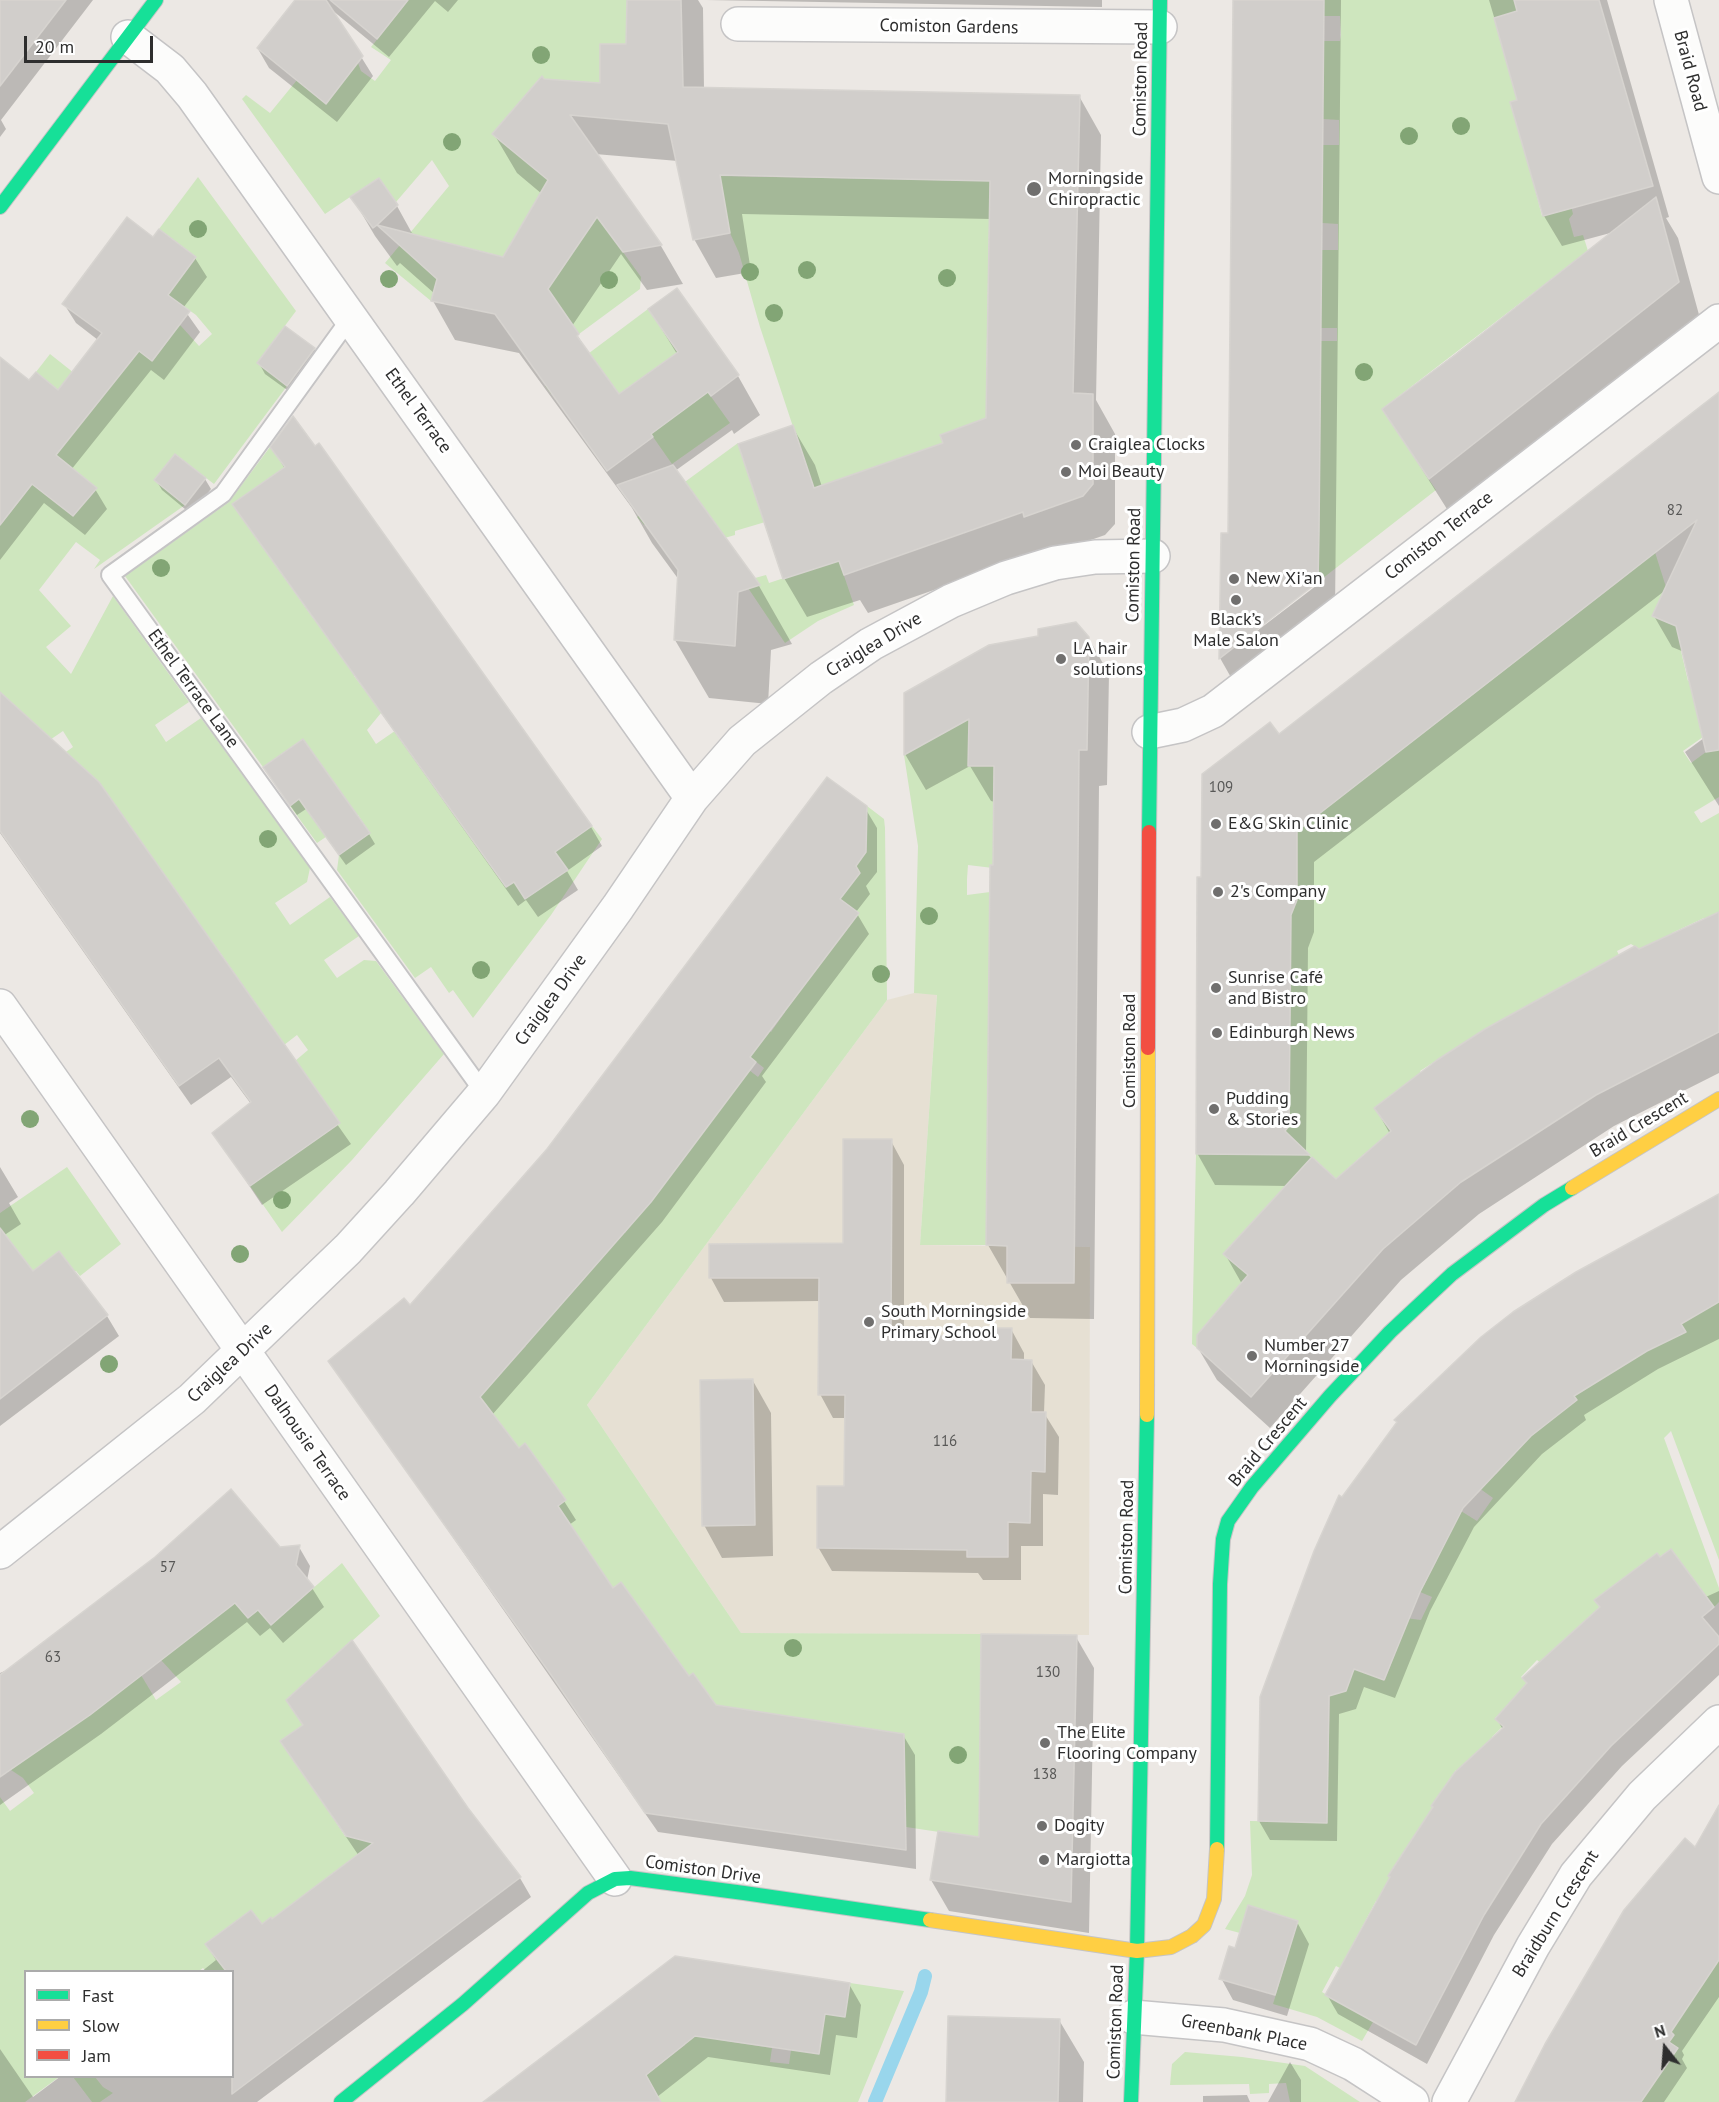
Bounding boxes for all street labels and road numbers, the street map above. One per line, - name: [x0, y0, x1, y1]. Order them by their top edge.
- street label: Comiston Gardens: [879, 15, 1019, 39]
- street label: Comiston Road: [1129, 22, 1153, 136]
- street label: Braid Road: [1669, 28, 1711, 114]
- street label: Ethel Terrace: [380, 364, 456, 458]
- street label: Comiston Terrace: [1381, 487, 1497, 585]
- street label: Comiston Road: [1122, 508, 1146, 622]
- street label: Craiglea Drive: [822, 608, 926, 682]
- street label: Ethel Terrace Lane: [143, 625, 243, 753]
- street label: Craiglea Drive: [511, 950, 591, 1050]
- street label: Comiston Road: [1119, 994, 1141, 1108]
- street label: Braid Crescent: [1586, 1087, 1692, 1163]
- street label: Craiglea Drive: [183, 1318, 277, 1408]
- street label: Dalhousie Terrace: [259, 1381, 355, 1505]
- street label: Braid Crescent: [1224, 1393, 1312, 1491]
- street label: Comiston Road: [1115, 1480, 1139, 1594]
- street label: Braidburn Crescent: [1508, 1846, 1604, 1982]
- street label: Comiston Drive: [644, 1851, 762, 1889]
- street label: Comiston Road: [1103, 1964, 1129, 2080]
- street label: Greenbank Place: [1179, 2010, 1309, 2056]

